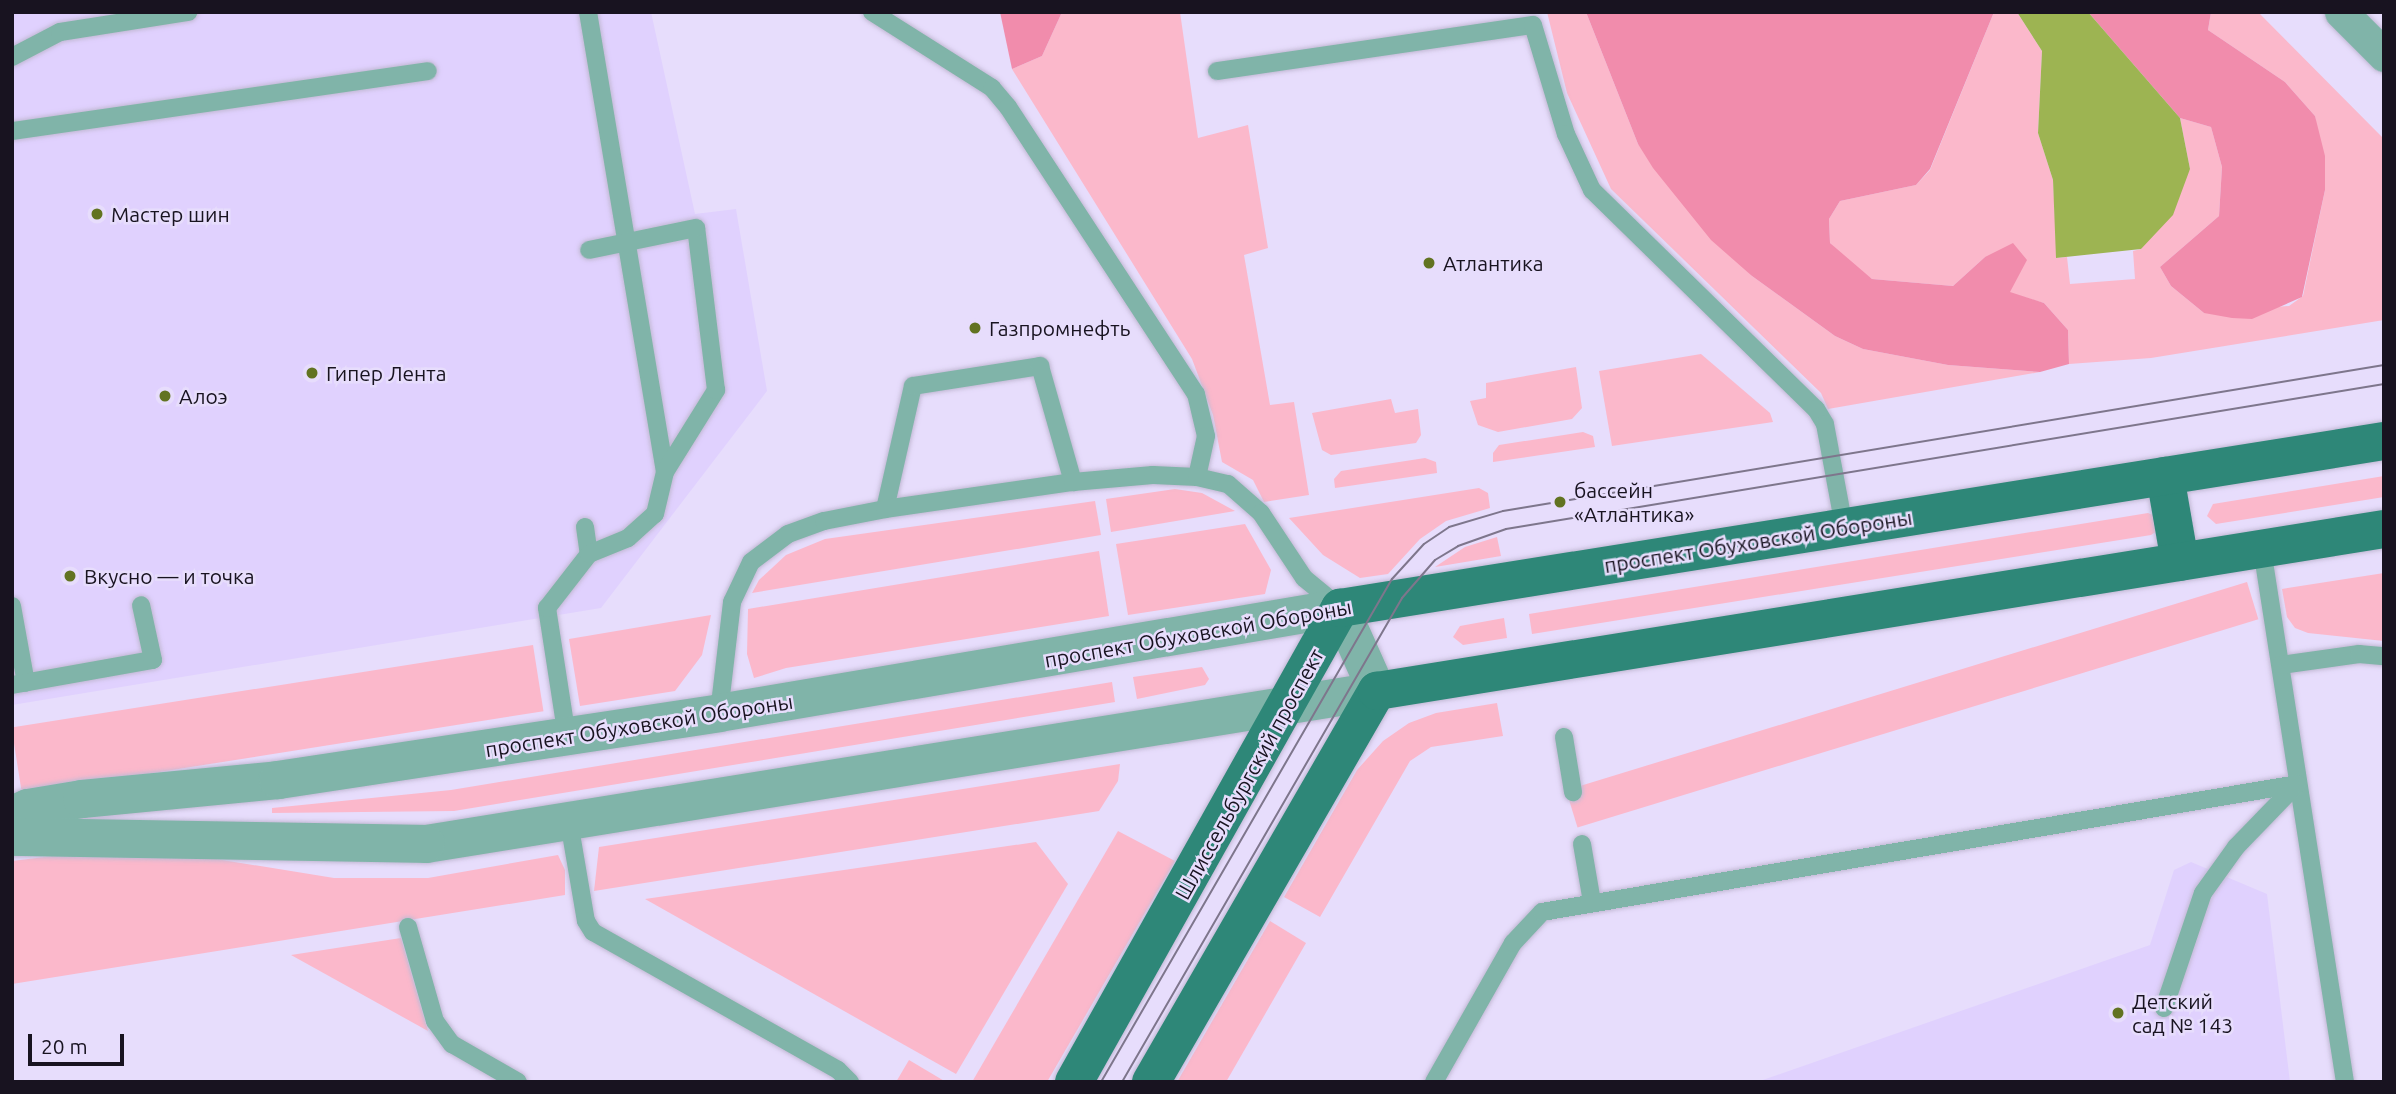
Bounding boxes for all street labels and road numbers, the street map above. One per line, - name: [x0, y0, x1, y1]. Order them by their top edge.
- street label: проспект Обуховской Обороны: [1602, 504, 1914, 578]
- street label: проспект Обуховской Обороны: [1043, 594, 1353, 672]
- street label: Шлиссельбургский проспект: [1169, 644, 1329, 904]
- street label: проспект Обуховской Обороны: [483, 688, 795, 762]

